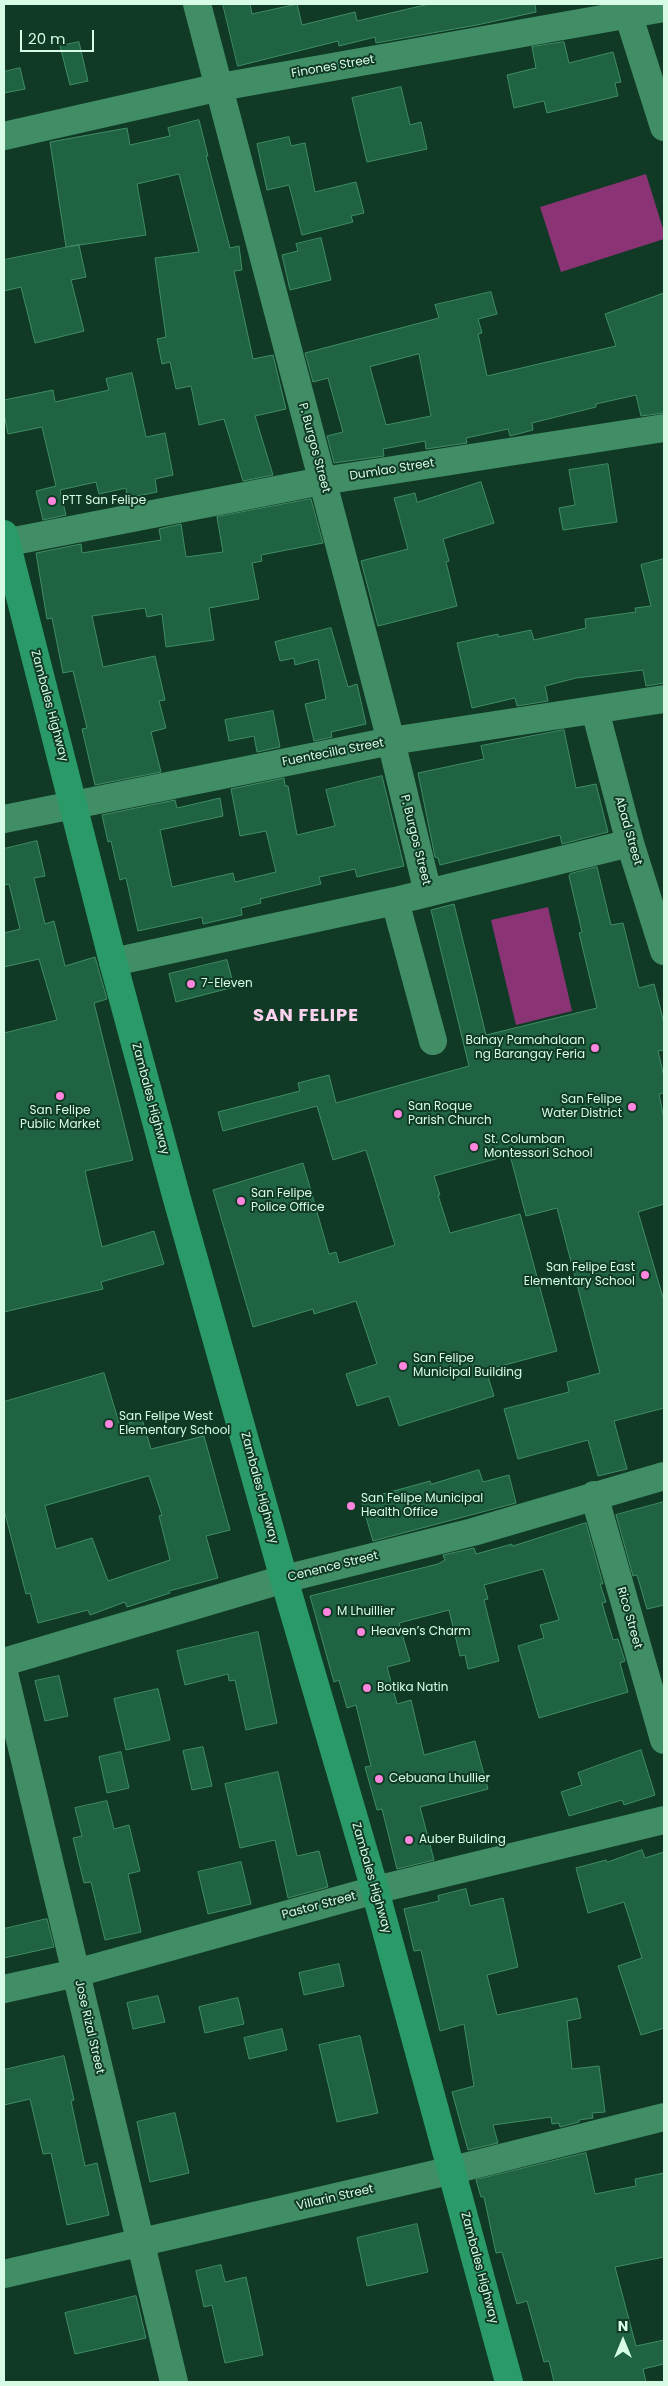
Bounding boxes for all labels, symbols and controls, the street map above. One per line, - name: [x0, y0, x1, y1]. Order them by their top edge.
- scale bar: [22, 20, 96, 52]
- text: 20 m: [28, 28, 66, 49]
- street label: Finones Street: [290, 53, 376, 81]
- street label: P. Burgos Street: [295, 401, 333, 495]
- street label: Dumlao Street: [349, 456, 435, 484]
- place label: PTT San Felipe: [62, 494, 146, 508]
- marker: PTT San Felipe: [46, 495, 58, 507]
- street label: Zambales Highway: [27, 649, 71, 763]
- street label: Fuentecilla Street: [281, 736, 385, 770]
- street label: P. Burgos Street: [397, 793, 433, 887]
- street label: Abad Street: [611, 795, 645, 867]
- place label: 7-Eleven: [201, 977, 253, 991]
- marker: 7-Eleven: [185, 978, 197, 990]
- district label: SAN FELIPE: [252, 1005, 360, 1027]
- place label: Bahay Pamahalaan ng Barangay Feria: [466, 1034, 585, 1062]
- street label: Zambales Highway: [128, 1042, 172, 1156]
- marker: Bahay Pamahalaan ng Barangay Feria: [589, 1042, 601, 1054]
- marker: San Felipe Public Market: [54, 1090, 66, 1102]
- place label: San Felipe Water District: [542, 1093, 622, 1121]
- place label: San Roque Parish Church: [408, 1100, 492, 1128]
- marker: San Felipe Water District: [626, 1101, 638, 1113]
- place label: San Felipe Public Market: [20, 1104, 100, 1132]
- marker: San Roque Parish Church: [392, 1108, 404, 1120]
- place label: St. Columban Montessori School: [484, 1133, 593, 1161]
- marker: St. Columban Montessori School: [468, 1141, 480, 1153]
- place label: San Felipe Police Office: [251, 1187, 324, 1215]
- marker: San Felipe Police Office: [235, 1195, 247, 1207]
- place label: San Felipe East Elementary School: [524, 1261, 635, 1289]
- marker: San Felipe East Elementary School: [639, 1269, 651, 1281]
- place label: San Felipe Municipal Building: [413, 1352, 522, 1380]
- marker: San Felipe Municipal Building: [397, 1360, 409, 1372]
- place label: San Felipe West Elementary School: [119, 1410, 230, 1438]
- marker: San Felipe West Elementary School: [103, 1418, 115, 1430]
- street label: Zambales Highway: [237, 1431, 281, 1545]
- place label: San Felipe Municipal Health Office: [361, 1492, 483, 1520]
- marker: San Felipe Municipal Health Office: [345, 1500, 357, 1512]
- street label: Cenence Street: [286, 1549, 380, 1585]
- street label: Rico Street: [613, 1585, 645, 1651]
- place label: M Lhuillier: [337, 1605, 395, 1619]
- marker: M Lhuillier: [321, 1606, 333, 1618]
- place label: Heaven’s Charm: [371, 1625, 471, 1639]
- marker: Heaven’s Charm: [355, 1626, 367, 1638]
- place label: Botika Natin: [377, 1681, 448, 1695]
- marker: Botika Natin: [361, 1682, 373, 1694]
- place label: Cebuana Lhullier: [389, 1772, 490, 1786]
- marker: Cebuana Lhullier: [373, 1773, 385, 1785]
- street label: Zambales Highway: [348, 1821, 394, 1935]
- place label: Auber Building: [419, 1833, 506, 1847]
- marker: Auber Building: [403, 1834, 415, 1846]
- street label: Pastor Street: [280, 1889, 358, 1923]
- street label: Jose Rizal Street: [71, 1979, 107, 2075]
- street label: Villarin Street: [295, 2182, 375, 2214]
- street label: Zambales Highway: [457, 2211, 501, 2325]
- north arrow: [598, 2316, 648, 2366]
- text: N: [618, 2316, 628, 2336]

